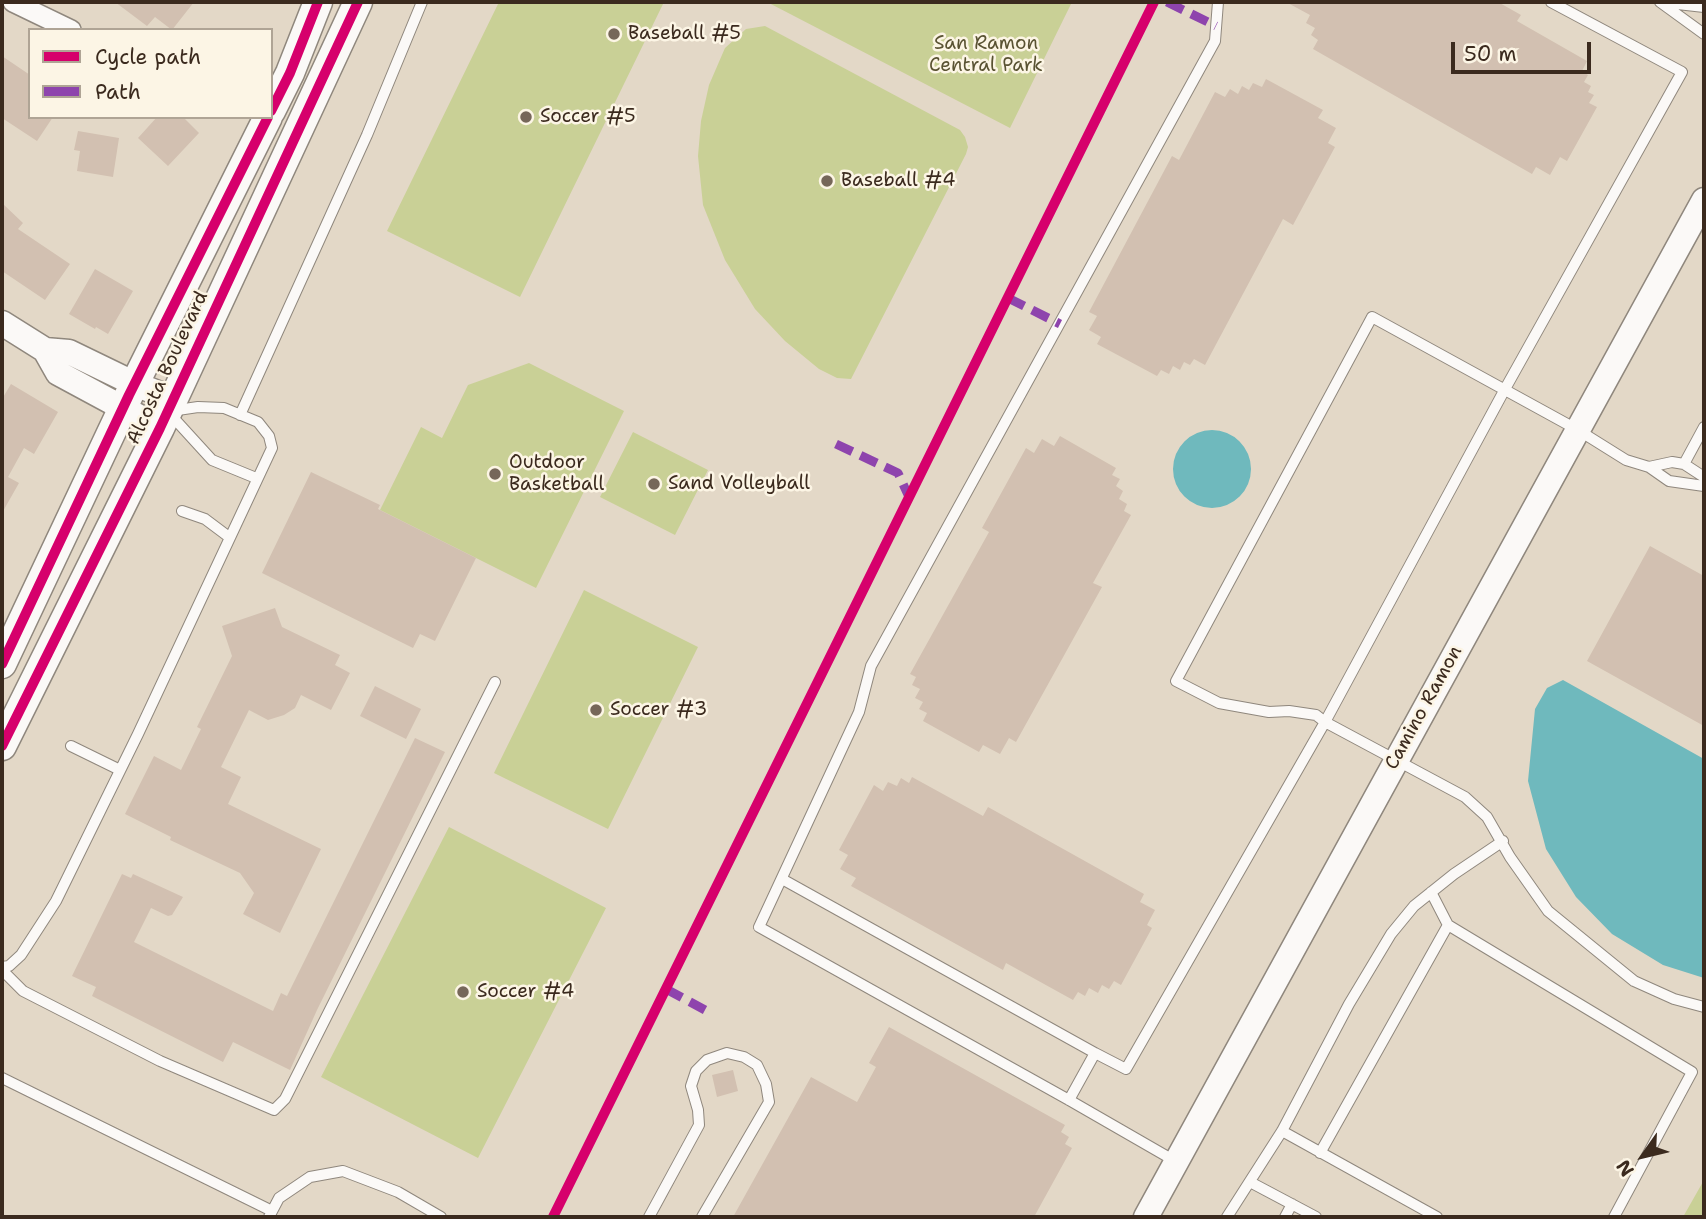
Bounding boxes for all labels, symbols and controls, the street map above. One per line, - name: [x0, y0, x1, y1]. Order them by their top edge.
- place label: Baseball #5: [628, 23, 741, 45]
- marker: Baseball #5: [606, 26, 622, 42]
- legend: [28, 28, 273, 119]
- scale bar: [1454, 28, 1594, 72]
- park label: San Ramon Central Park: [929, 33, 1043, 77]
- text: 50 m: [1464, 40, 1517, 68]
- text: Cycle path: [95, 43, 201, 71]
- text: Path: [95, 78, 141, 106]
- place label: Soccer #5: [540, 106, 636, 128]
- marker: Soccer #5: [518, 109, 534, 125]
- place label: Baseball #4: [841, 170, 956, 192]
- marker: Baseball #4: [819, 173, 835, 189]
- street label: Alcosta Boulevard: [123, 288, 213, 448]
- place label: Outdoor Basketball: [509, 452, 604, 496]
- marker: Outdoor Basketball: [487, 466, 503, 482]
- place label: Sand Volleyball: [668, 473, 810, 495]
- marker: Sand Volleyball: [646, 476, 662, 492]
- street label: Camino Ramon: [1381, 642, 1467, 774]
- place label: Soccer #3: [610, 699, 707, 721]
- marker: Soccer #3: [588, 702, 604, 718]
- place label: Soccer #4: [477, 981, 574, 1003]
- marker: Soccer #4: [455, 984, 471, 1000]
- north arrow: [1608, 1121, 1678, 1191]
- text: N: [1611, 1155, 1640, 1181]

